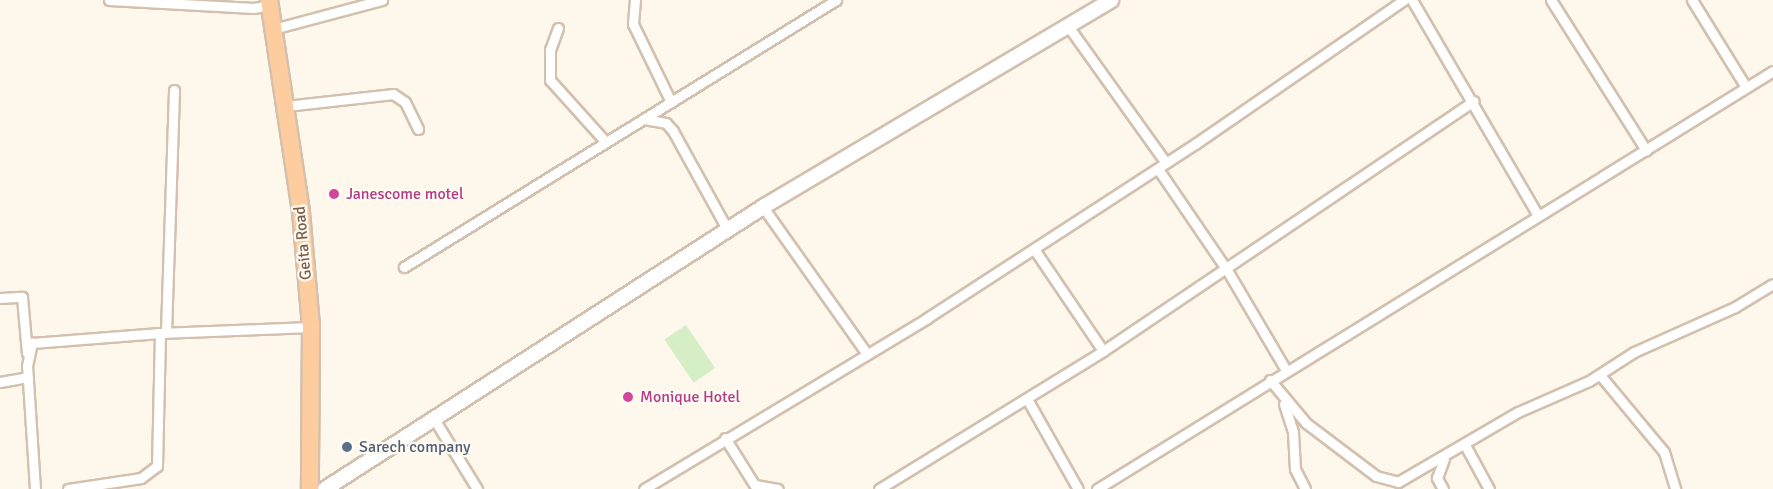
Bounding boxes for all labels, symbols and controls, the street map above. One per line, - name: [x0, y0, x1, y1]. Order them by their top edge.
- place label: Janescome motel: [346, 184, 464, 204]
- marker: Janescome motel: [327, 187, 341, 201]
- street label: Geita Road: [290, 205, 316, 281]
- place label: Monique Hotel: [640, 387, 740, 407]
- marker: Monique Hotel: [621, 390, 635, 404]
- place label: Sarech company: [359, 437, 470, 457]
- marker: Sarech company: [340, 440, 354, 454]

